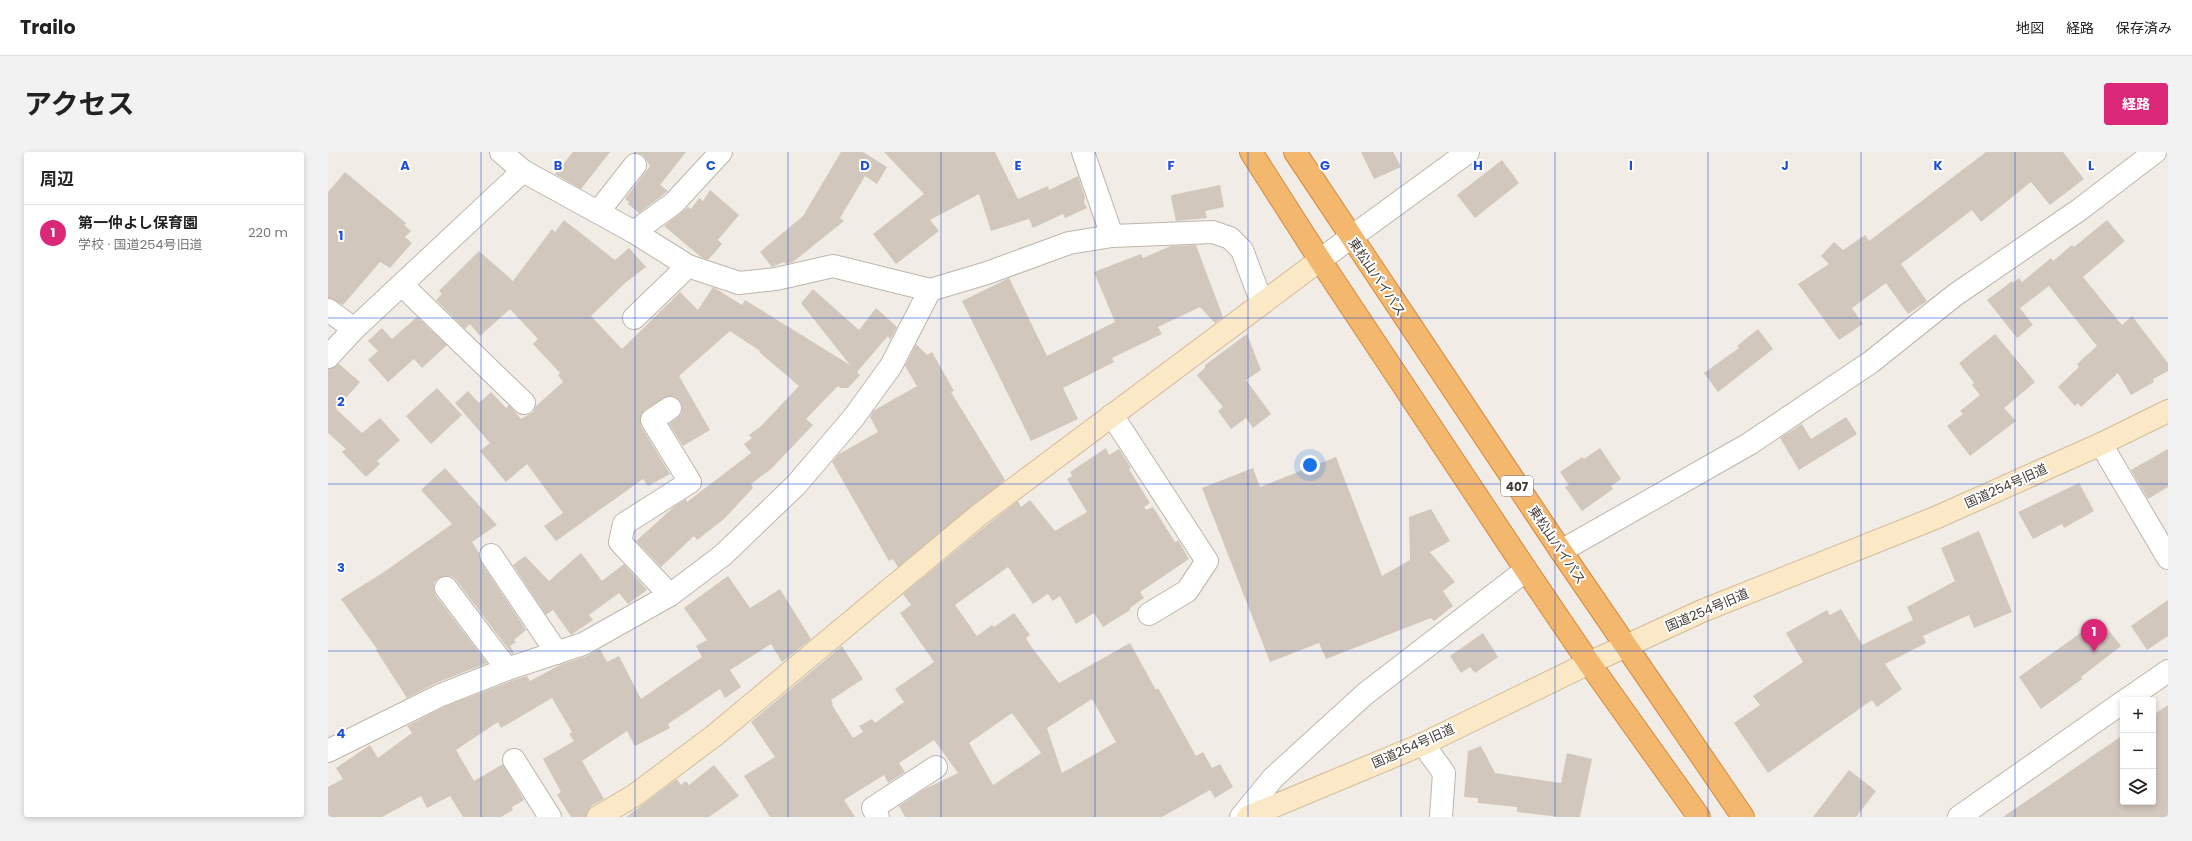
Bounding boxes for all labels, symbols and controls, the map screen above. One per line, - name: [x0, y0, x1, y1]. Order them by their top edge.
- text: Trailo: [20, 14, 76, 41]
- text: 地図: [2016, 18, 2044, 38]
- text: 経路: [2066, 18, 2094, 38]
- text: 保存済み: [2116, 18, 2172, 38]
- button: 経路: [2104, 83, 2168, 125]
- text: アクセス: [24, 85, 135, 124]
- text: A: [400, 156, 410, 175]
- text: B: [554, 156, 563, 175]
- text: C: [706, 156, 716, 175]
- text: D: [860, 156, 870, 175]
- text: E: [1014, 156, 1022, 175]
- text: F: [1167, 156, 1175, 175]
- text: G: [1320, 156, 1330, 175]
- text: H: [1473, 156, 1483, 175]
- text: I: [1629, 156, 1633, 175]
- text: J: [1781, 156, 1789, 175]
- text: K: [1933, 156, 1943, 175]
- text: L: [2088, 156, 2094, 175]
- text: 周辺: [40, 167, 74, 191]
- text: 第一仲よし保育園: [78, 212, 198, 233]
- text: 1: [51, 223, 55, 242]
- text: 220 m: [248, 223, 288, 242]
- text: 1: [339, 226, 343, 245]
- street label: 東松山バイパス: [1344, 234, 1410, 320]
- text: 学校 · 国道254号旧道: [78, 235, 203, 254]
- text: 2: [337, 392, 345, 411]
- your location: [1300, 455, 1320, 475]
- street label: 国道254号旧道: [1962, 459, 2050, 513]
- road number: 407: [1501, 476, 1533, 496]
- street label: 東松山バイパス: [1524, 502, 1590, 588]
- text: 3: [337, 558, 345, 577]
- street label: 国道254号旧道: [1662, 584, 1752, 636]
- pin: 1: [2081, 619, 2107, 652]
- map controls: [2120, 697, 2156, 805]
- button: +: [2120, 697, 2156, 733]
- street label: 国道254号旧道: [1369, 719, 1457, 773]
- text: 4: [337, 724, 346, 743]
- button: −: [2120, 733, 2156, 769]
- button: layers: [2120, 769, 2156, 805]

